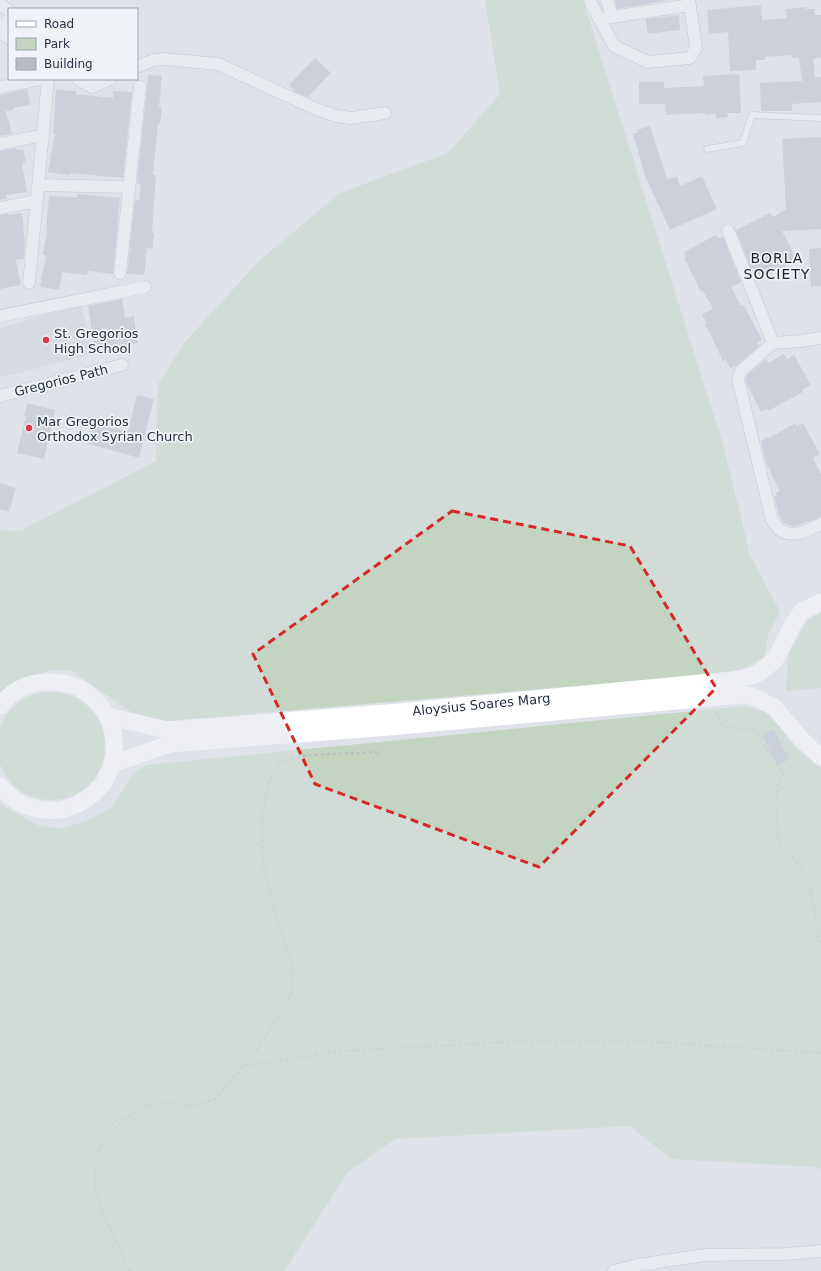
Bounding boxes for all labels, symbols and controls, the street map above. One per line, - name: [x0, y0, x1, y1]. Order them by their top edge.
- legend: [8, 8, 138, 80]
- text: Road: [44, 17, 74, 31]
- text: Park: [44, 37, 70, 51]
- text: Building: [44, 57, 93, 71]
- district label: BORLA SOCIETY: [744, 250, 810, 282]
- place label: St. Gregorios High School: [54, 326, 139, 356]
- marker: St. Gregorios High School: [41, 335, 51, 345]
- street label: Gregorios Path: [13, 362, 109, 399]
- place label: Mar Gregorios Orthodox Syrian Church: [37, 414, 193, 444]
- marker: Mar Gregorios Orthodox Syrian Church: [24, 423, 34, 433]
- street label: Aloysius Soares Marg: [412, 690, 551, 719]

